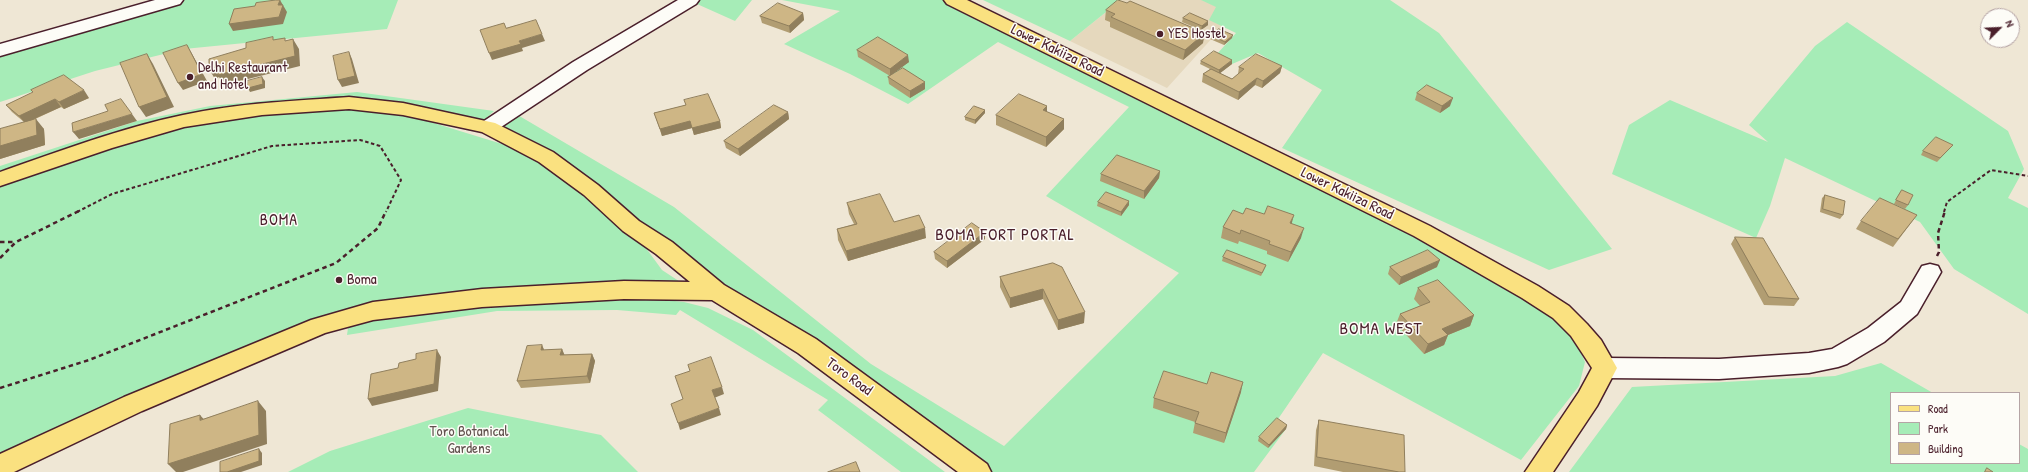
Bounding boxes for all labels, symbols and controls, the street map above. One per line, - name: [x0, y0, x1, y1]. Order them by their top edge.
- north arrow: [1980, 8, 2020, 48]
- text: N: [2002, 18, 2018, 29]
- street label: Lower Kakiiza Road: [1008, 21, 1106, 81]
- place label: YES Hostel: [1168, 25, 1226, 43]
- marker: YES Hostel: [1155, 29, 1165, 39]
- place label: Delhi Restaurant and Hotel: [198, 59, 287, 94]
- marker: Delhi Restaurant and Hotel: [185, 72, 195, 82]
- street label: Lower Kakiiza Road: [1298, 164, 1396, 224]
- district label: BOMA: [260, 211, 298, 231]
- district label: BOMA FORT PORTAL: [935, 225, 1075, 245]
- place label: Boma: [347, 271, 377, 289]
- marker: Boma: [334, 275, 344, 285]
- district label: BOMA WEST: [1339, 319, 1423, 339]
- street label: Toro Road: [822, 354, 876, 400]
- legend: [1890, 392, 2020, 464]
- text: Road: [1928, 400, 1948, 417]
- text: Park: [1928, 420, 1948, 437]
- park label: Toro Botanical Gardens: [430, 423, 508, 458]
- text: Building: [1928, 440, 1963, 457]

